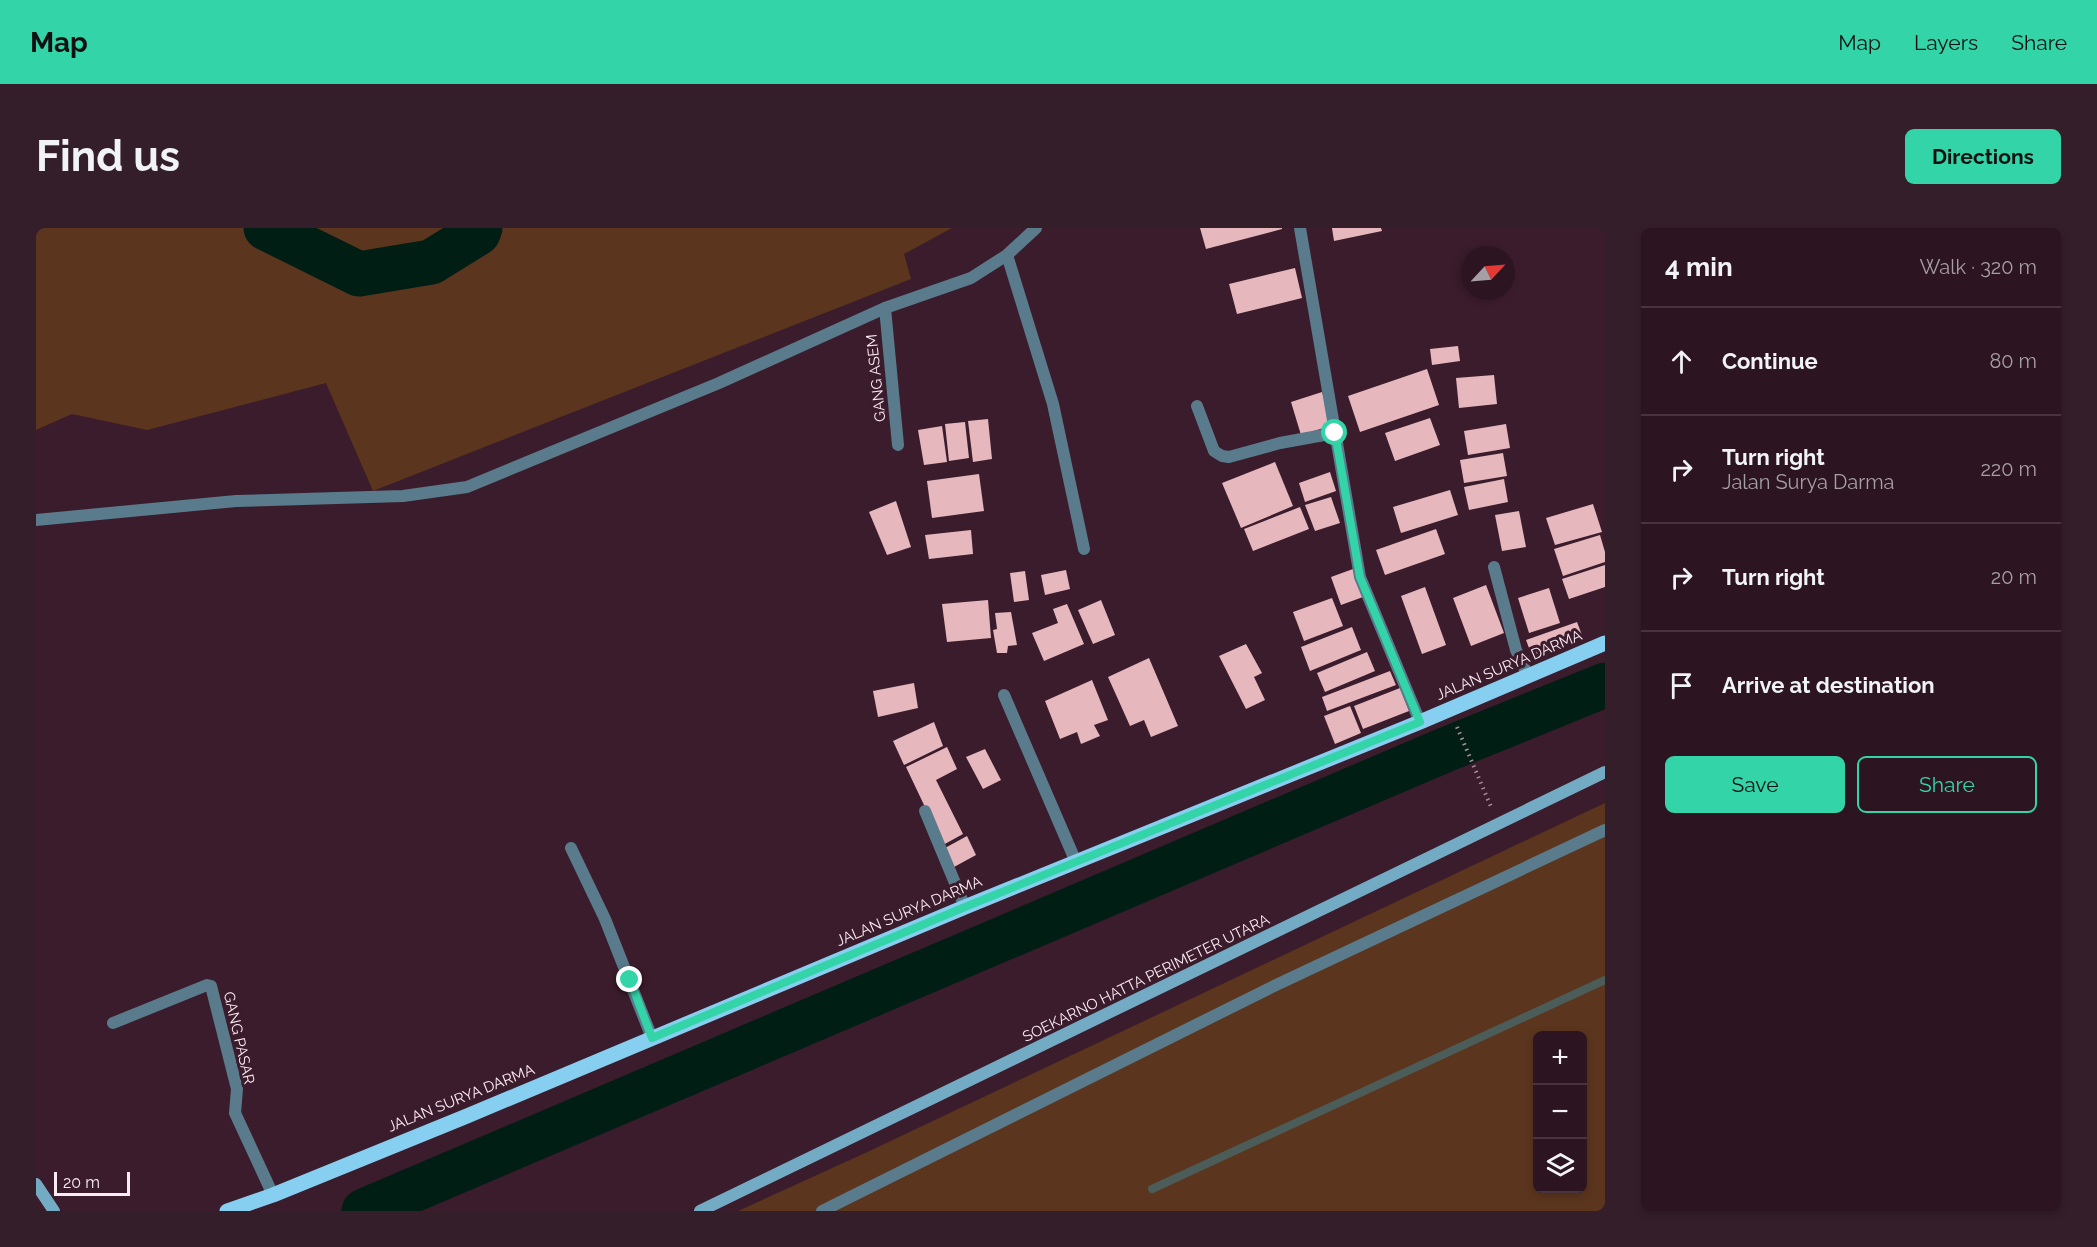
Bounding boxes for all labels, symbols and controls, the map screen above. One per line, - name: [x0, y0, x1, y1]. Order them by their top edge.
- text: Map: [30, 26, 88, 59]
- text: Map: [1838, 30, 1881, 55]
- text: Layers: [1914, 30, 1978, 55]
- text: Share: [2011, 30, 2067, 55]
- button: Directions: [1905, 129, 2061, 184]
- text: Find us: [36, 132, 180, 181]
- north arrow: [1461, 246, 1515, 300]
- text: 4 min: [1665, 252, 1733, 282]
- text: Walk · 320 m: [1919, 255, 2037, 279]
- street label: GANG ASEM: [862, 333, 890, 423]
- icon: ahead: [1665, 345, 1698, 378]
- text: Continue: [1722, 348, 1818, 374]
- text: 80 m: [1989, 349, 2037, 373]
- route start: [1321, 419, 1347, 445]
- text: Turn right: [1722, 444, 1825, 470]
- icon: right: [1665, 453, 1698, 486]
- text: 220 m: [1980, 457, 2037, 481]
- text: Jalan Surya Darma: [1722, 470, 1895, 494]
- icon: right: [1665, 561, 1698, 594]
- text: Turn right: [1722, 564, 1825, 590]
- text: 20 m: [1991, 565, 2037, 589]
- street label: JALAN SURYA DARMA: [1433, 626, 1585, 704]
- icon: arrive: [1665, 669, 1698, 702]
- text: Arrive at destination: [1722, 672, 1935, 698]
- button: Save: [1665, 756, 1845, 813]
- button: Share: [1857, 756, 2037, 813]
- street label: JALAN SURYA DARMA: [833, 872, 985, 950]
- street label: SOEKARNO HATTA PERIMETER UTARA: [1020, 910, 1272, 1046]
- route end: [616, 966, 642, 992]
- street label: GANG PASAR: [220, 990, 258, 1086]
- map controls: [1533, 1031, 1587, 1193]
- button: +: [1533, 1031, 1587, 1085]
- street label: JALAN SURYA DARMA: [385, 1060, 537, 1136]
- button: −: [1533, 1085, 1587, 1139]
- button: layers: [1533, 1139, 1587, 1193]
- scale bar: [54, 1169, 130, 1196]
- text: 20 m: [63, 1173, 100, 1192]

